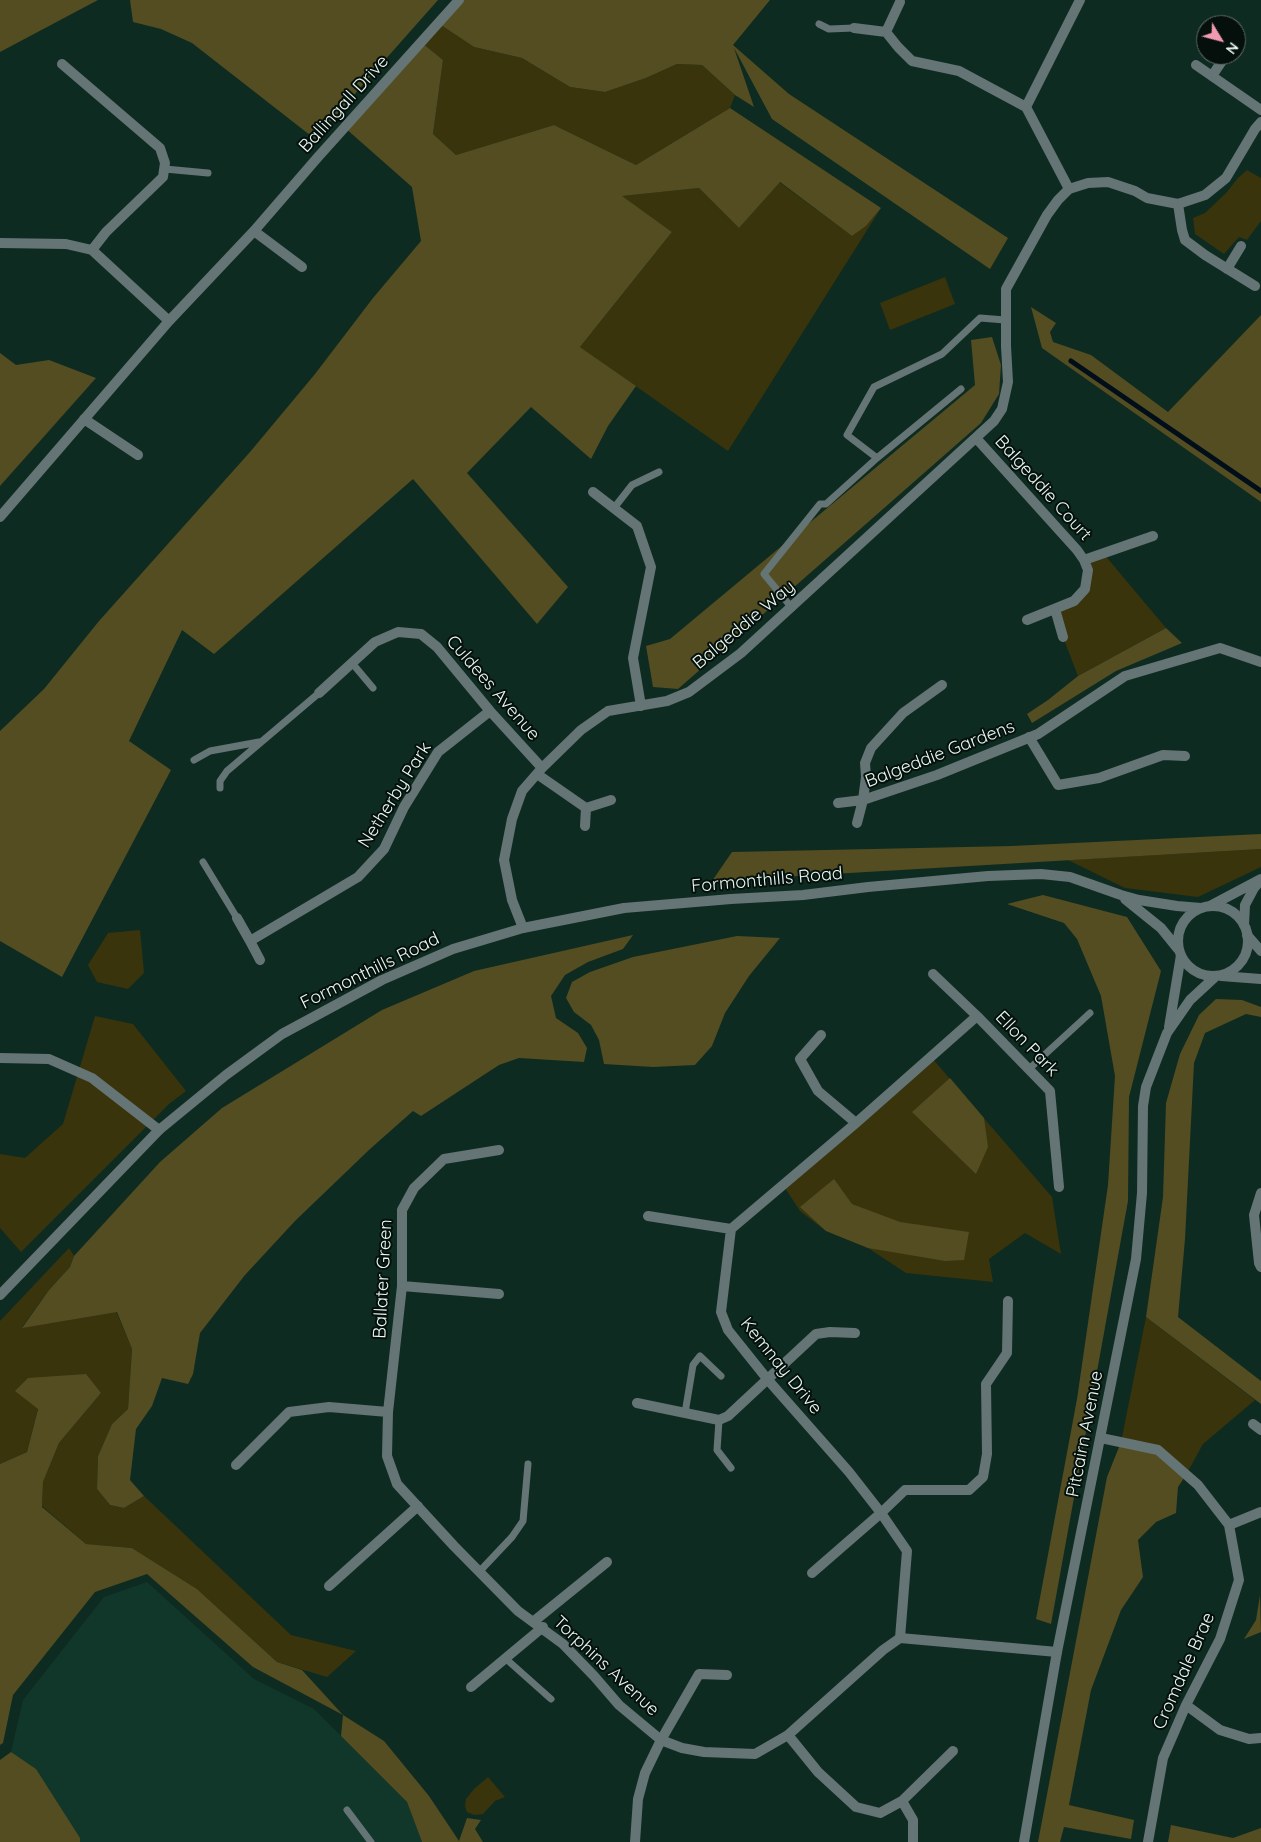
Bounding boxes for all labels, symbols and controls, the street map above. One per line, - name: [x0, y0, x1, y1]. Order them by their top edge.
- north arrow: [1196, 15, 1246, 65]
- text: N: [1222, 39, 1242, 58]
- street label: Ballingall Drive: [295, 51, 393, 157]
- street label: Balgeddie Court: [990, 431, 1096, 545]
- street label: Balgeddie Way: [689, 576, 799, 674]
- street label: Culdees Avenue: [442, 631, 544, 745]
- street label: Balgeddie Gardens: [862, 716, 1018, 792]
- street label: Netherby Park: [354, 738, 436, 852]
- street label: Formonthills Road: [690, 863, 844, 897]
- street label: Formonthills Road: [297, 928, 443, 1014]
- street label: Ellon Park: [991, 1007, 1063, 1081]
- street label: Ballater Green: [369, 1219, 397, 1339]
- street label: Kemnay Drive: [735, 1313, 827, 1419]
- street label: Pitcairn Avenue: [1062, 1369, 1108, 1499]
- street label: Cromdale Brae: [1149, 1609, 1219, 1733]
- street label: Torphins Avenue: [549, 1611, 663, 1721]

